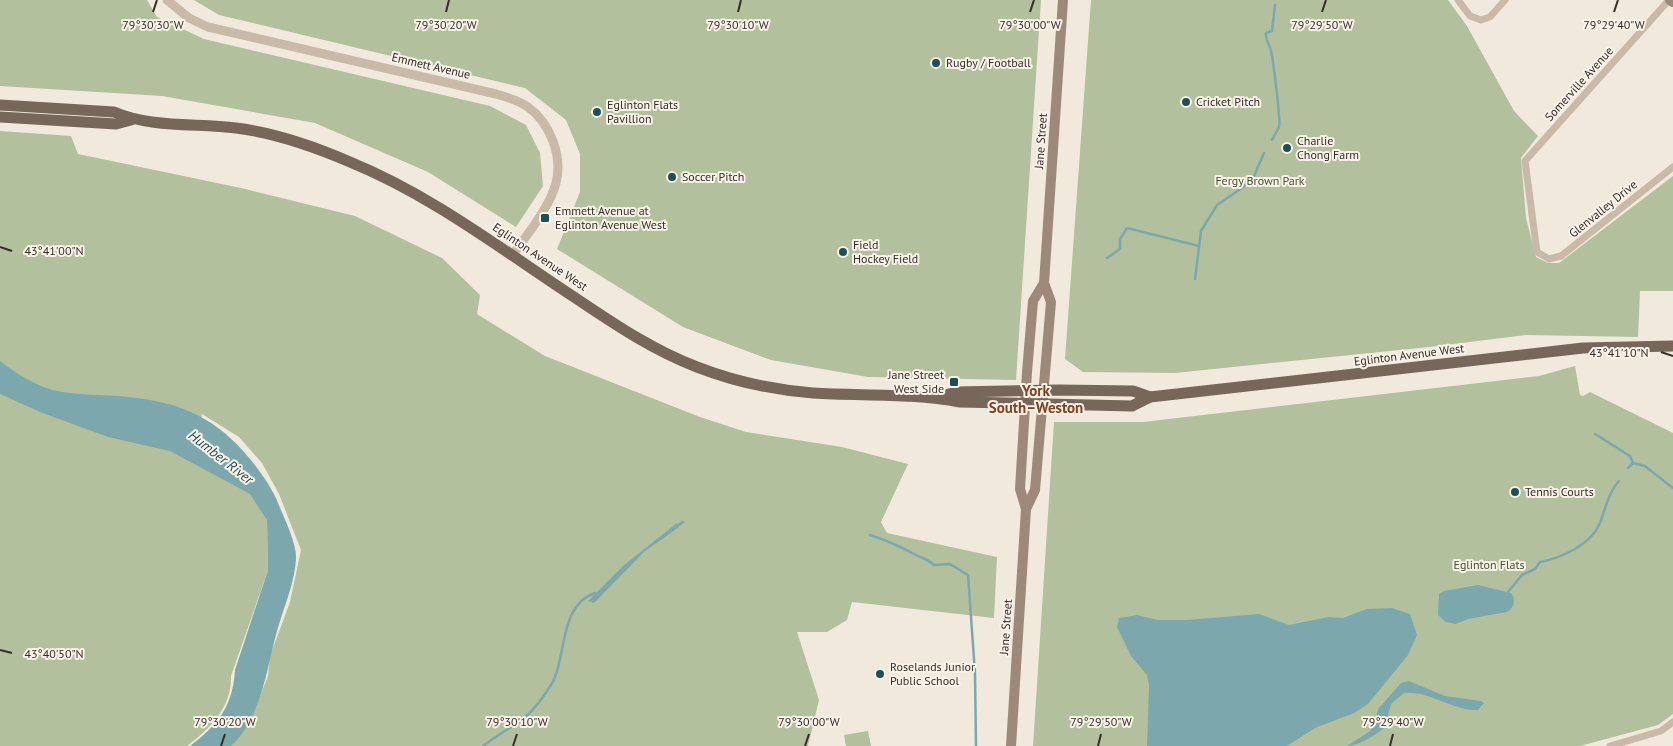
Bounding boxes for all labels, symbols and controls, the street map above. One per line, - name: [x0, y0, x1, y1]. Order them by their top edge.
- text: 79°30'30"W: [122, 17, 184, 32]
- text: 79°30'20"W: [415, 17, 477, 32]
- text: 79°30'10"W: [707, 17, 769, 32]
- text: 79°30'00"W: [999, 17, 1061, 32]
- text: 79°29'50"W: [1291, 17, 1353, 32]
- text: 79°29'40"W: [1583, 17, 1645, 32]
- street label: Somerville Avenue: [1541, 43, 1616, 124]
- street label: Emmett Avenue: [390, 49, 472, 82]
- place label: Rugby / Football: [946, 55, 1031, 70]
- marker: Rugby / Football: [930, 57, 942, 69]
- place label: Cricket Pitch: [1196, 94, 1260, 109]
- marker: Cricket Pitch: [1180, 96, 1192, 108]
- place label: Eglinton Flats Pavillion: [607, 97, 678, 126]
- marker: Eglinton Flats Pavillion: [591, 106, 603, 118]
- street label: Jane Street: [1031, 113, 1050, 170]
- place label: Charlie Chong Farm: [1297, 133, 1359, 162]
- marker: Charlie Chong Farm: [1281, 142, 1293, 154]
- place label: Soccer Pitch: [682, 169, 744, 184]
- marker: Soccer Pitch: [666, 171, 678, 183]
- park label: Fergy Brown Park: [1215, 173, 1305, 188]
- street label: Glenvalley Drive: [1566, 177, 1640, 241]
- place label: Emmett Avenue at Eglinton Avenue West: [555, 203, 666, 232]
- marker: Emmett Avenue at Eglinton Avenue West: [539, 212, 551, 224]
- street label: Eglinton Avenue West: [490, 219, 590, 294]
- place label: Field Hockey Field: [853, 237, 918, 266]
- text: 43°41'00"N: [24, 243, 84, 258]
- marker: Field Hockey Field: [837, 246, 849, 258]
- street label: Eglinton Avenue West: [1353, 340, 1465, 369]
- text: 43°41'10"N: [1589, 345, 1649, 360]
- place label: Jane Street West Side: [887, 367, 944, 396]
- marker: Jane Street West Side: [948, 376, 960, 388]
- district label: York South–Weston: [989, 381, 1083, 417]
- water label: Humber River: [185, 426, 258, 489]
- place label: Tennis Courts: [1525, 484, 1594, 499]
- marker: Tennis Courts: [1509, 486, 1521, 498]
- park label: Eglinton Flats: [1453, 557, 1525, 572]
- street label: Jane Street: [996, 599, 1015, 656]
- text: 43°40'50"N: [24, 646, 84, 661]
- place label: Roselands Junior Public School: [890, 659, 975, 688]
- marker: Roselands Junior Public School: [874, 668, 886, 680]
- text: 79°30'20"W: [194, 714, 256, 729]
- text: 79°30'10"W: [486, 714, 548, 729]
- text: 79°30'00"W: [778, 714, 840, 729]
- text: 79°29'50"W: [1070, 714, 1132, 729]
- text: 79°29'40"W: [1362, 714, 1424, 729]

